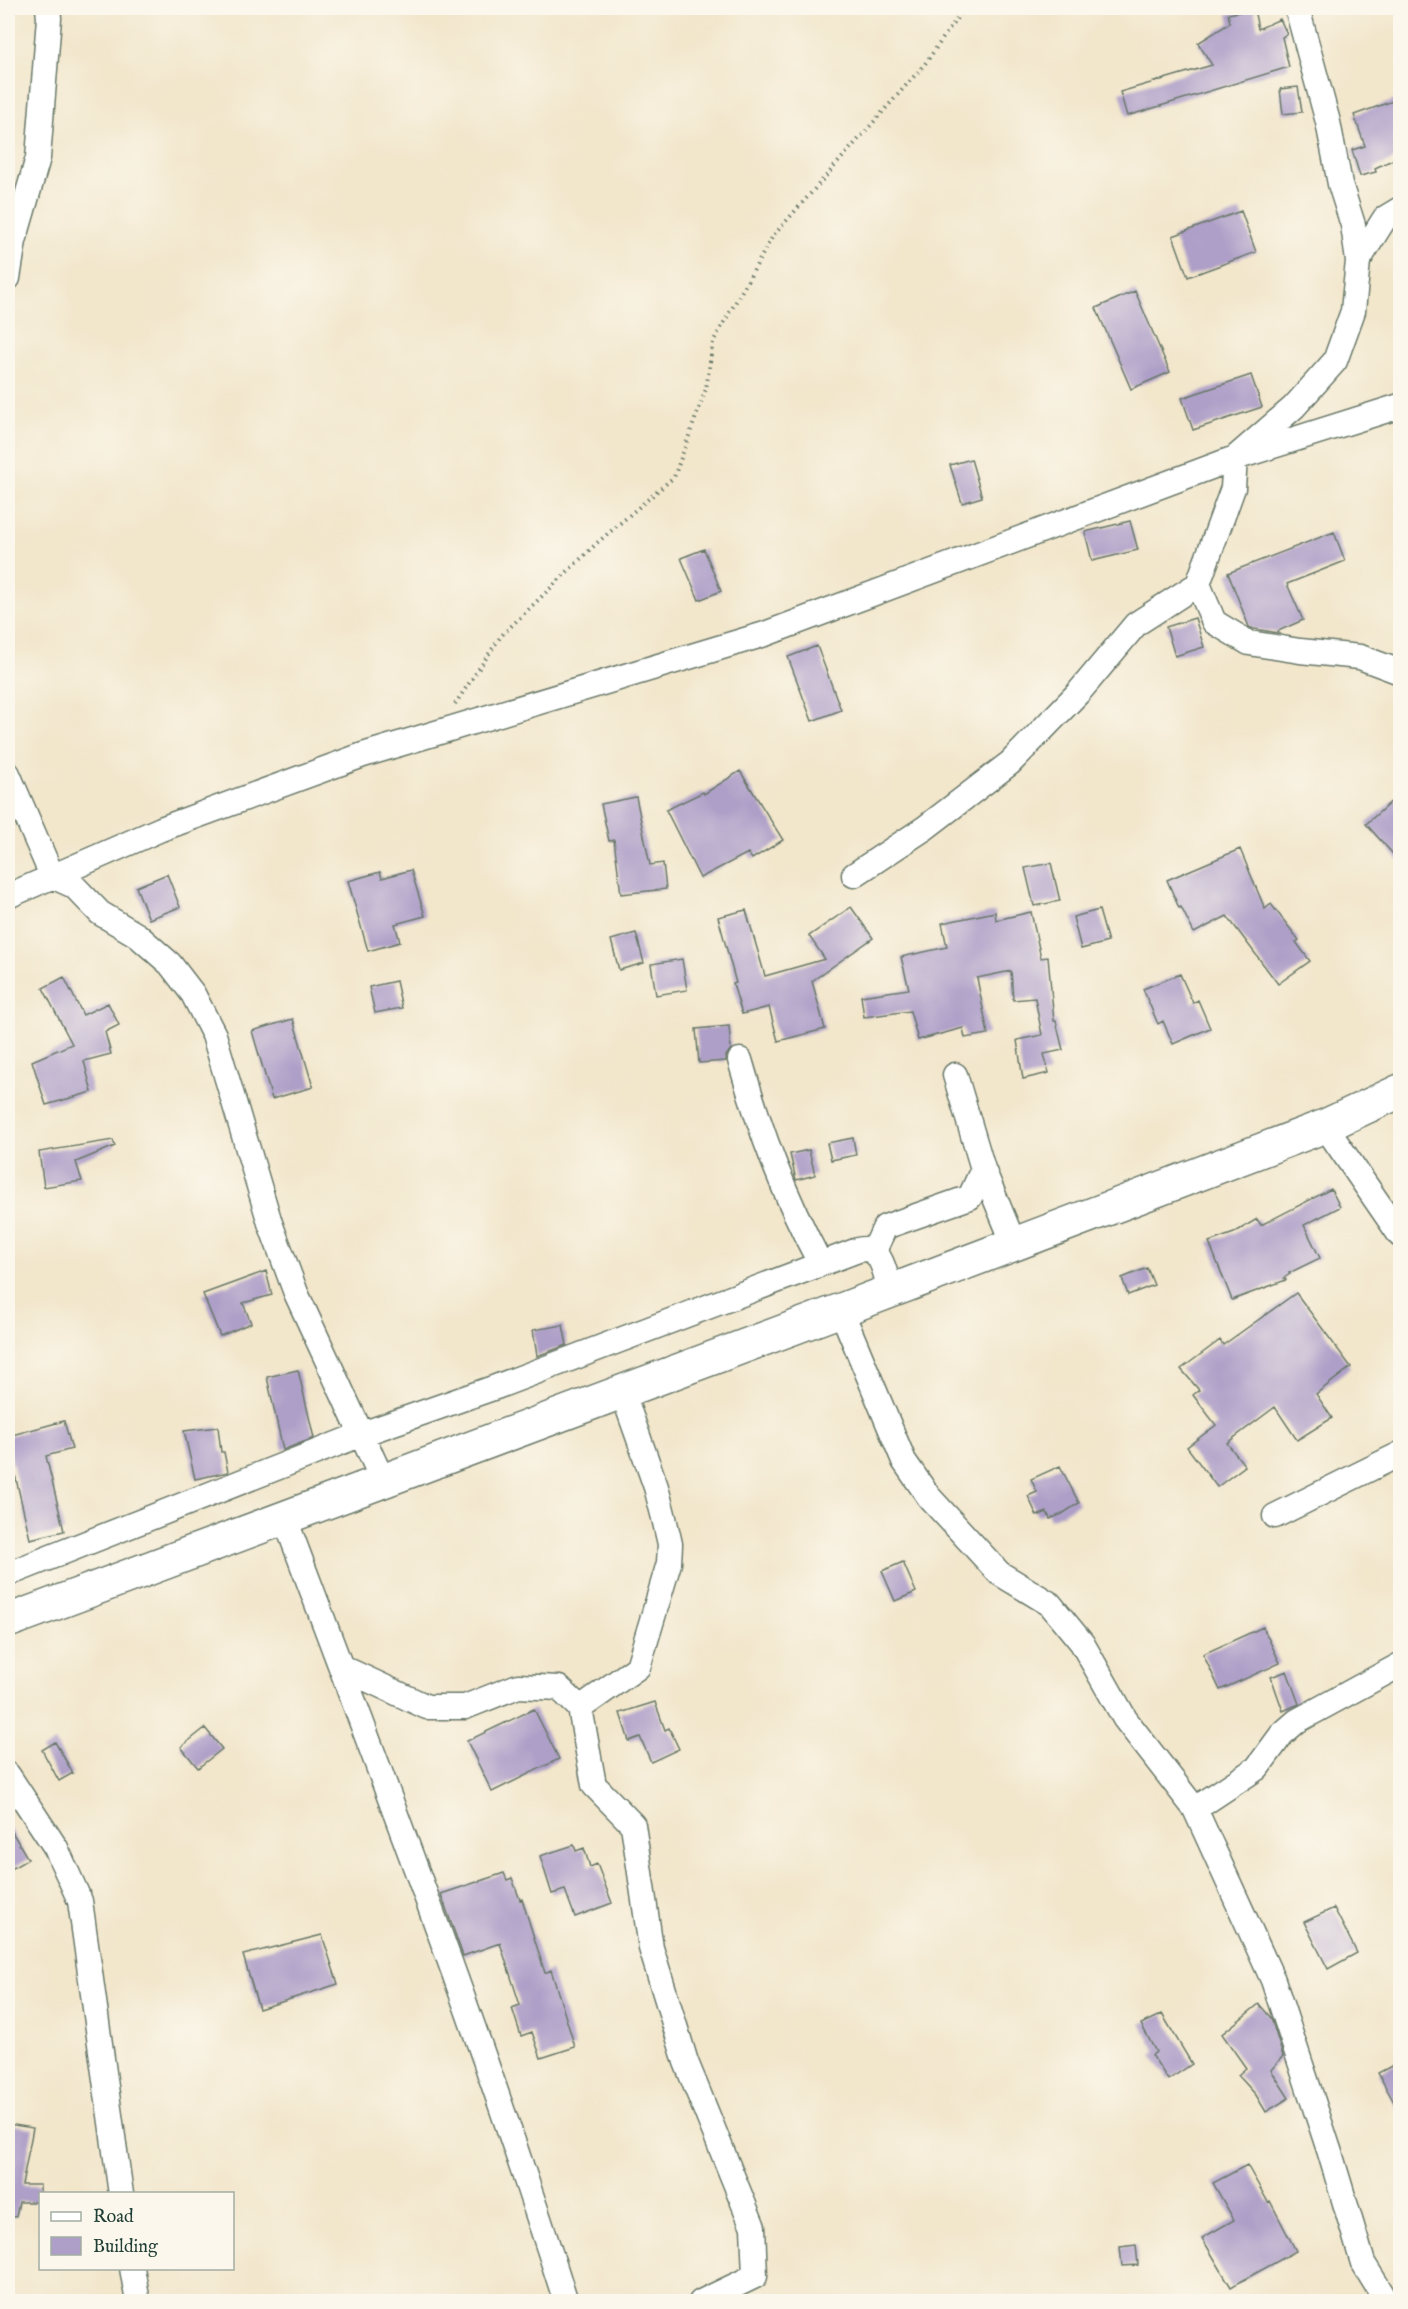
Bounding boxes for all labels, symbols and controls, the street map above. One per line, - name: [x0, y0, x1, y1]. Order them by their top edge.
- legend: [39, 2192, 234, 2270]
- text: Road: [93, 2206, 134, 2229]
- text: Building: [93, 2236, 158, 2259]

